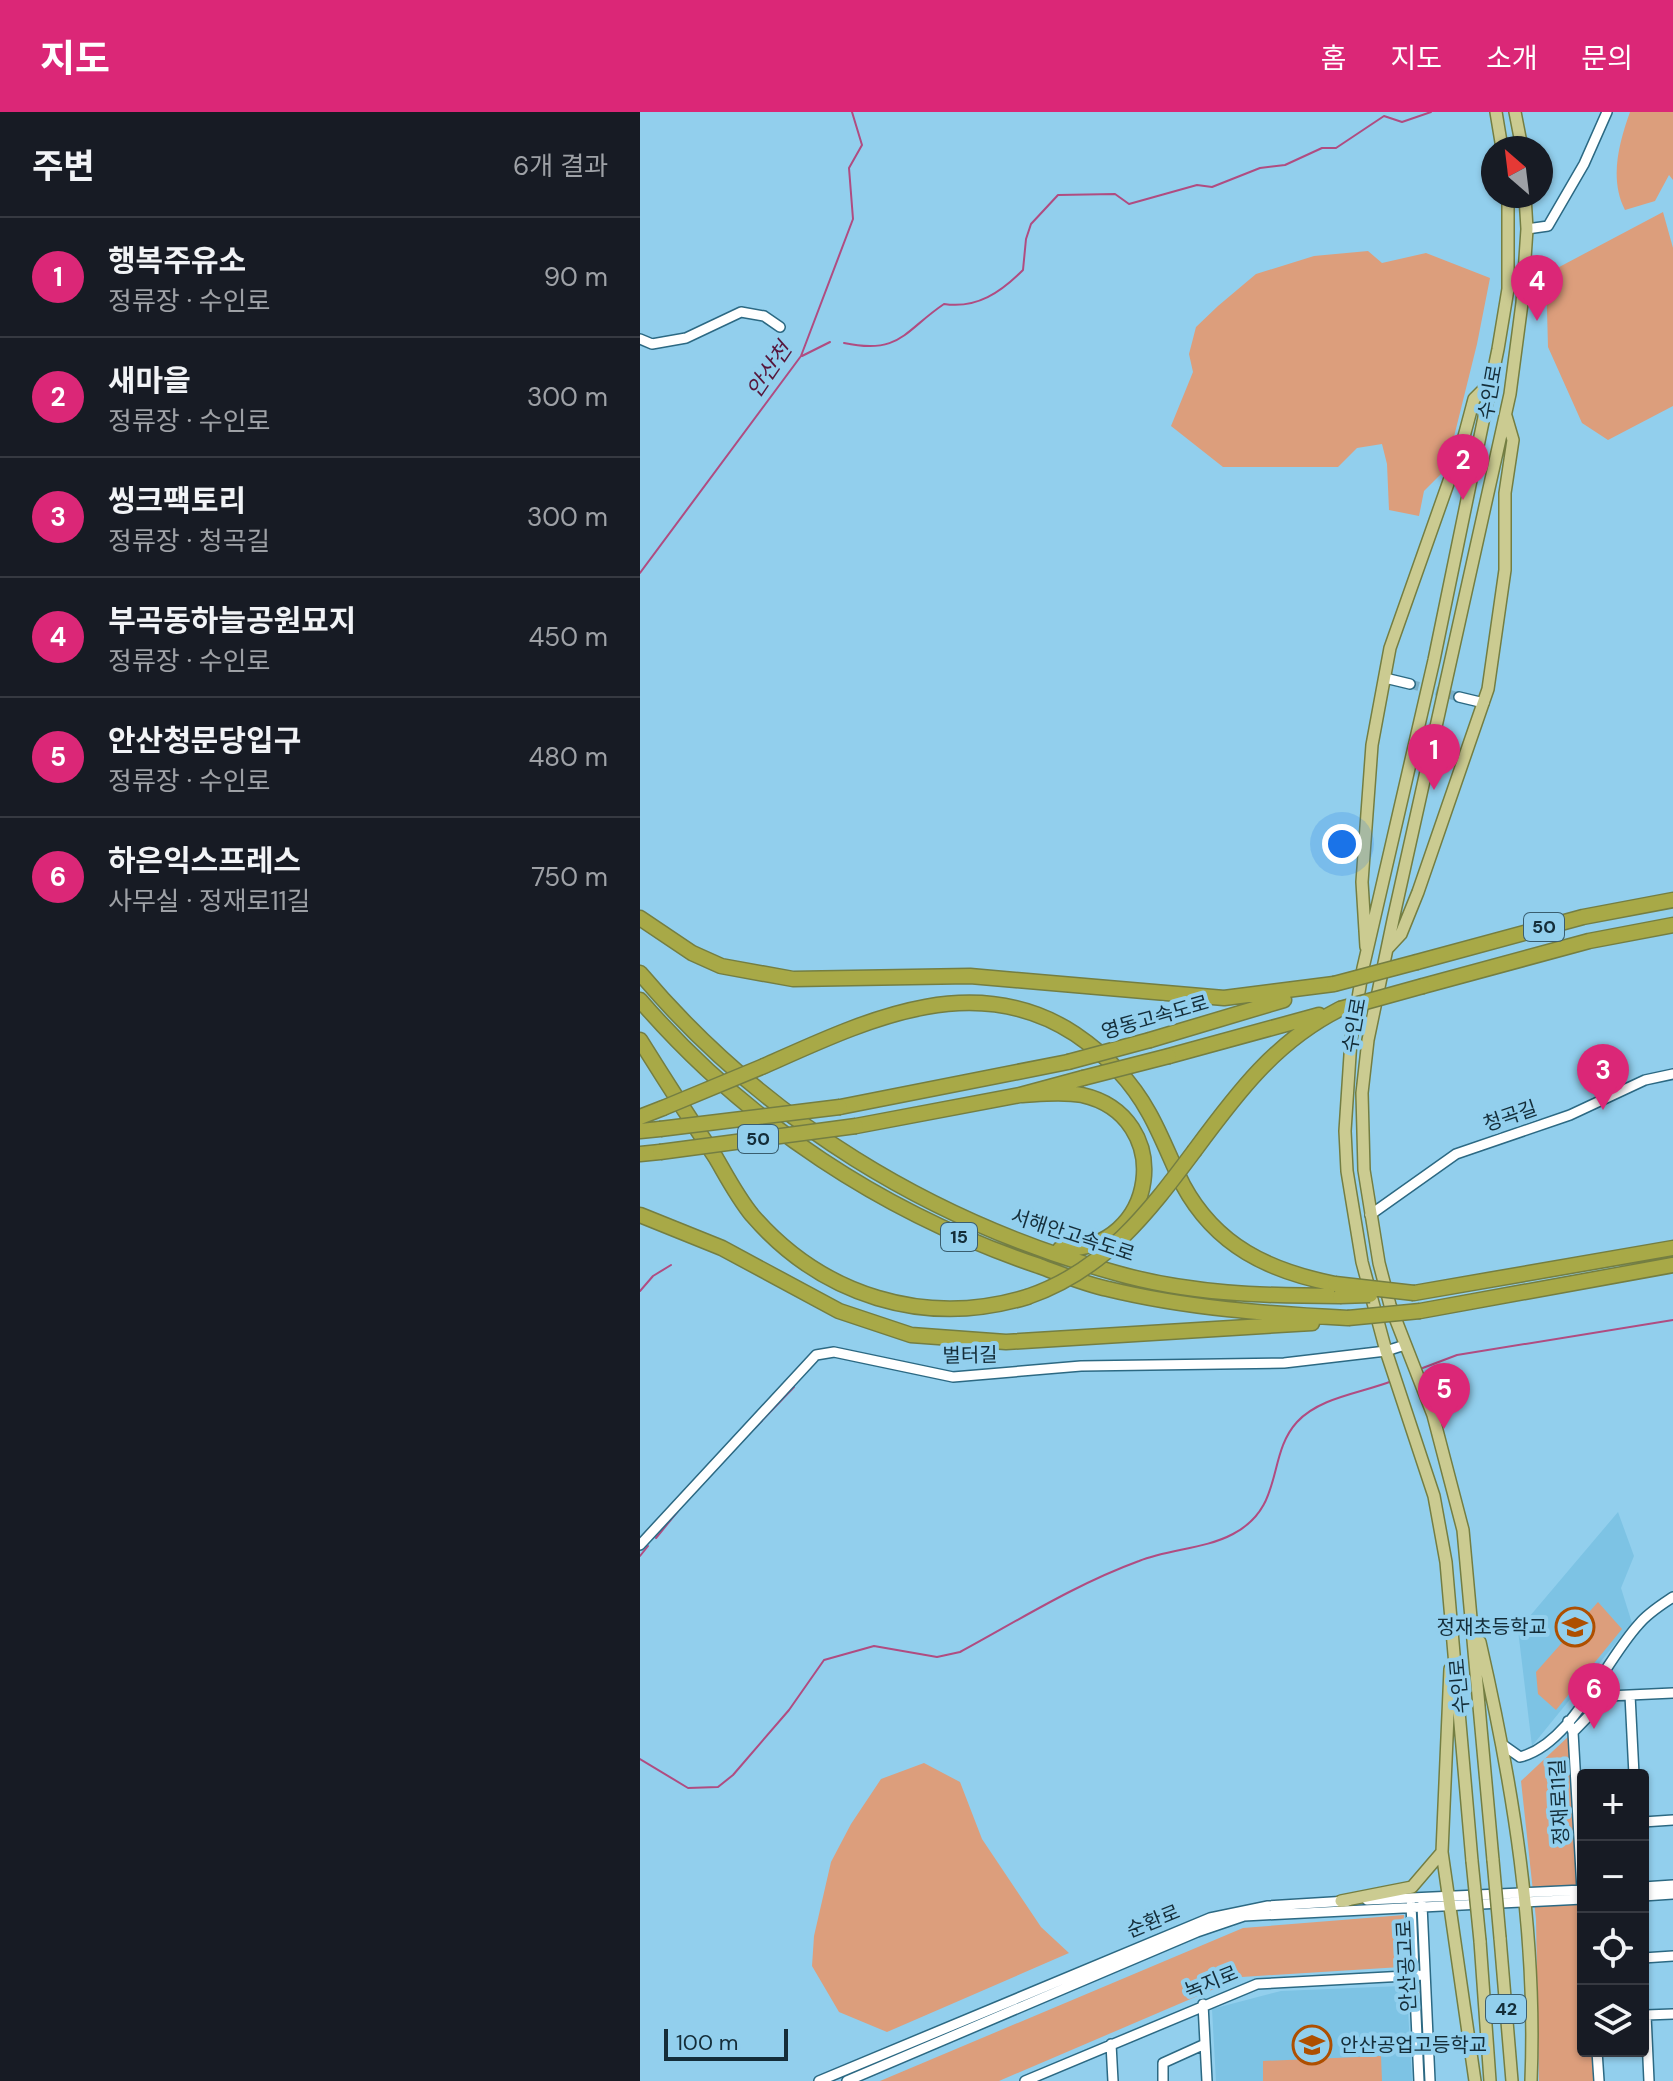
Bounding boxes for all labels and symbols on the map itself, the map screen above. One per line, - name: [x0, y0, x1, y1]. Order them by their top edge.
- north arrow: [1481, 136, 1553, 208]
- pin: 4: [1511, 255, 1563, 321]
- water label: 안산천: [740, 334, 800, 403]
- street label: 수인로: [1472, 363, 1508, 421]
- pin: 2: [1437, 434, 1489, 500]
- pin: 1: [1408, 724, 1460, 790]
- your location: [1322, 824, 1362, 864]
- road number: 50: [1524, 913, 1564, 941]
- street label: 영동고속도로: [1098, 989, 1212, 1045]
- street label: 수인로: [1336, 996, 1372, 1054]
- pin: 3: [1577, 1044, 1629, 1110]
- street label: 청곡길: [1480, 1095, 1540, 1137]
- road number: 50: [738, 1125, 778, 1153]
- street label: 서해안고속도로: [1008, 1203, 1138, 1267]
- road number: 15: [941, 1223, 977, 1251]
- street label: 벌터길: [942, 1342, 998, 1368]
- pin: 5: [1418, 1363, 1470, 1429]
- school or university icon: 정재초등학교: [1554, 1606, 1596, 1648]
- place label: 정재초등학교: [1437, 1614, 1547, 1640]
- street label: 수인로: [1444, 1657, 1474, 1715]
- pin: 6: [1568, 1663, 1620, 1729]
- street label: 정재로11길: [1544, 1758, 1574, 1846]
- street label: 순환로: [1123, 1899, 1183, 1943]
- street label: 안산공고로: [1391, 1919, 1421, 2013]
- street label: 녹지로: [1181, 1960, 1241, 2004]
- road number: 42: [1486, 1995, 1526, 2023]
- school or university icon: 안산공업고등학교: [1291, 2024, 1333, 2066]
- scale bar: [664, 2025, 788, 2061]
- place label: 안산공업고등학교: [1340, 2032, 1487, 2058]

